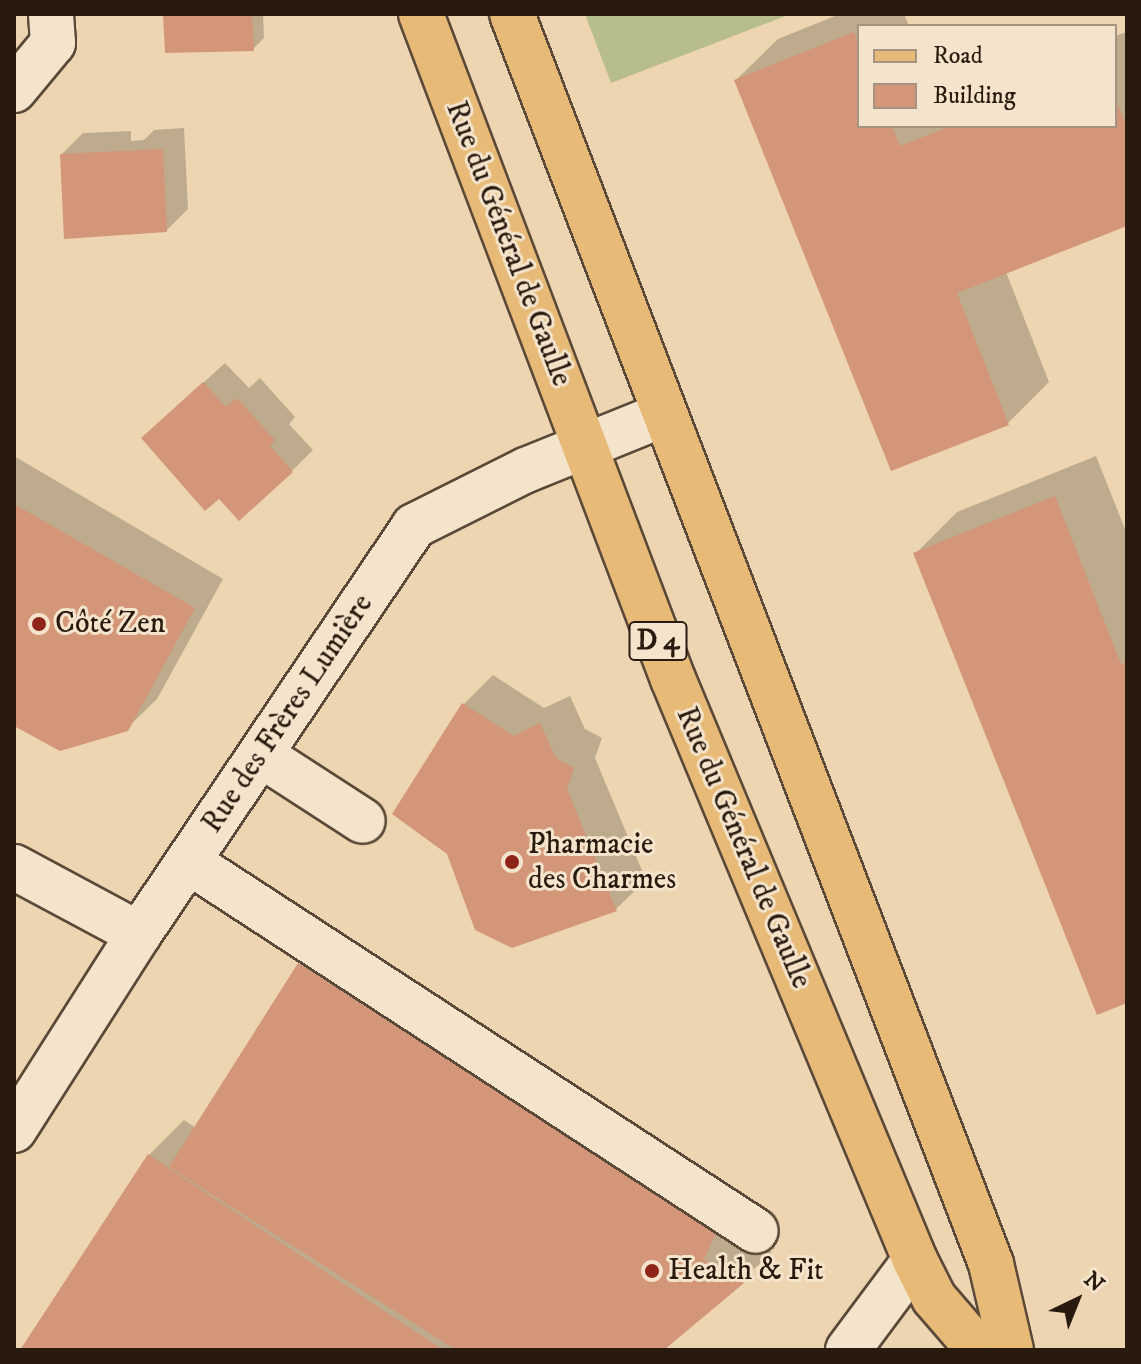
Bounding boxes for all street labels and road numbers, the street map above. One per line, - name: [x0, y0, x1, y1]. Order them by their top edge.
- street label: Rue du Général de Gaulle: [437, 96, 579, 392]
- street label: Rue des Frères Lumière: [195, 588, 381, 840]
- road number: D 4: [628, 617, 688, 665]
- street label: Rue du Général de Gaulle: [667, 702, 819, 994]

